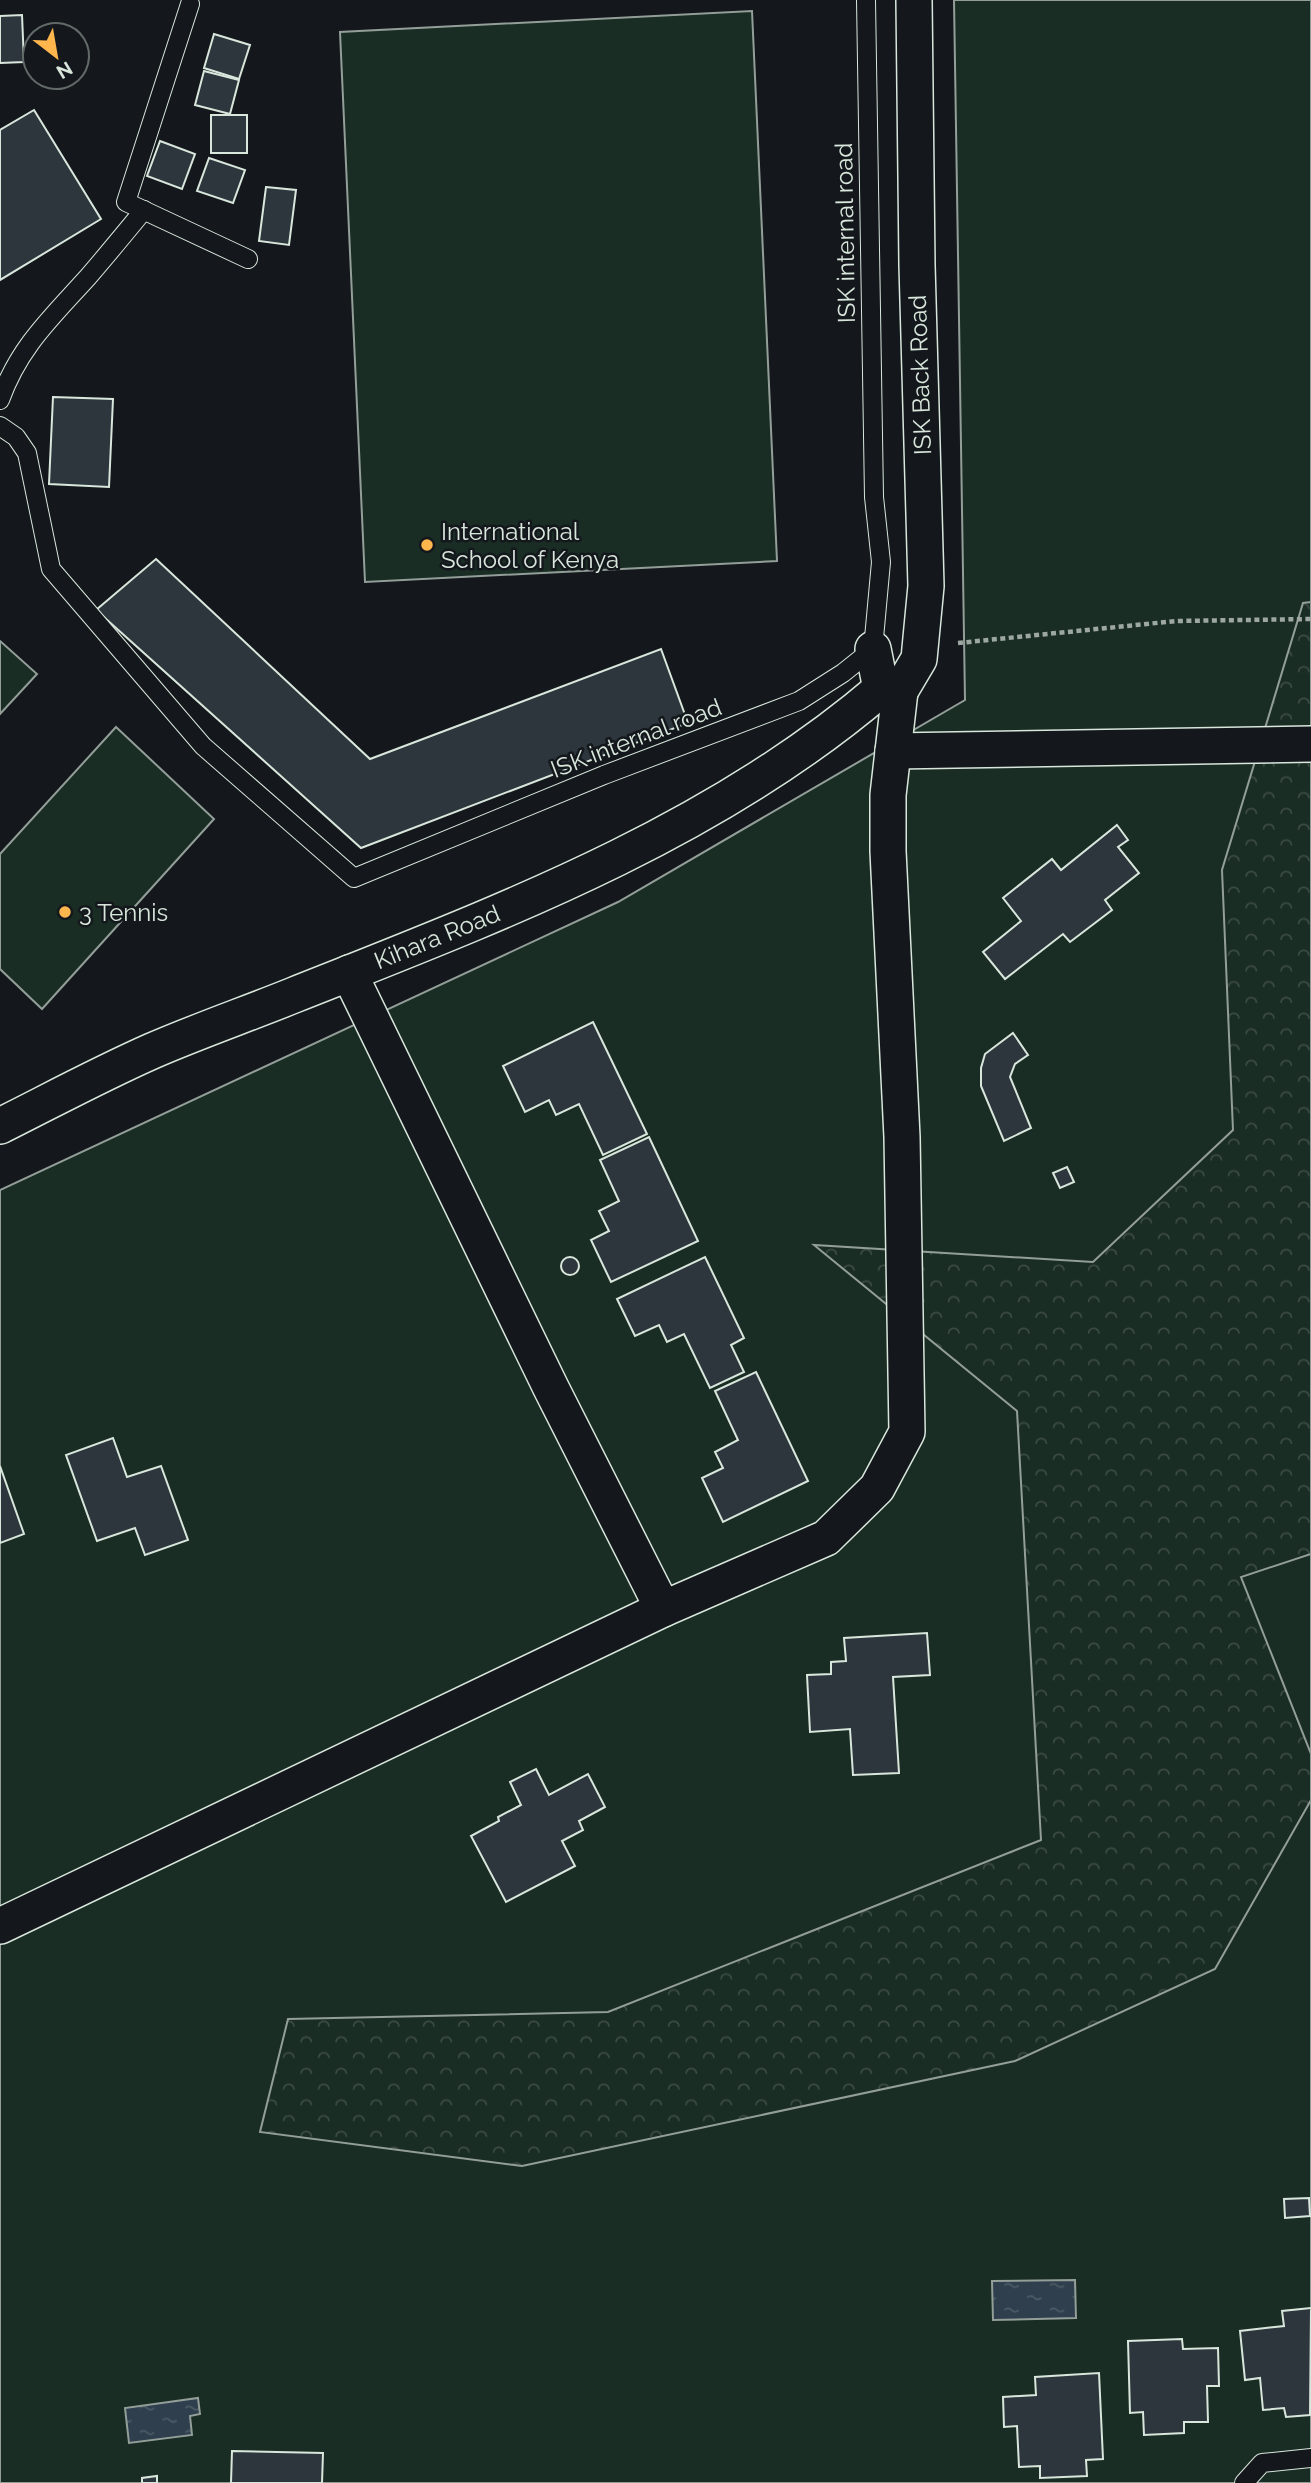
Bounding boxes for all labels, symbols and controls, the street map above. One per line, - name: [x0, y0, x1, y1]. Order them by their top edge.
- north arrow: [21, 21, 91, 91]
- text: N: [53, 57, 77, 84]
- street label: ISK internal road: [829, 142, 861, 324]
- street label: ISK Back Road: [903, 294, 937, 456]
- place label: International School of Kenya: [441, 517, 619, 574]
- marker: International School of Kenya: [419, 537, 435, 553]
- street label: ISK internal road: [547, 692, 725, 784]
- place label: 3 Tennis: [79, 898, 168, 927]
- street label: Kihara Road: [370, 899, 504, 975]
- marker: 3 Tennis: [57, 904, 73, 920]

